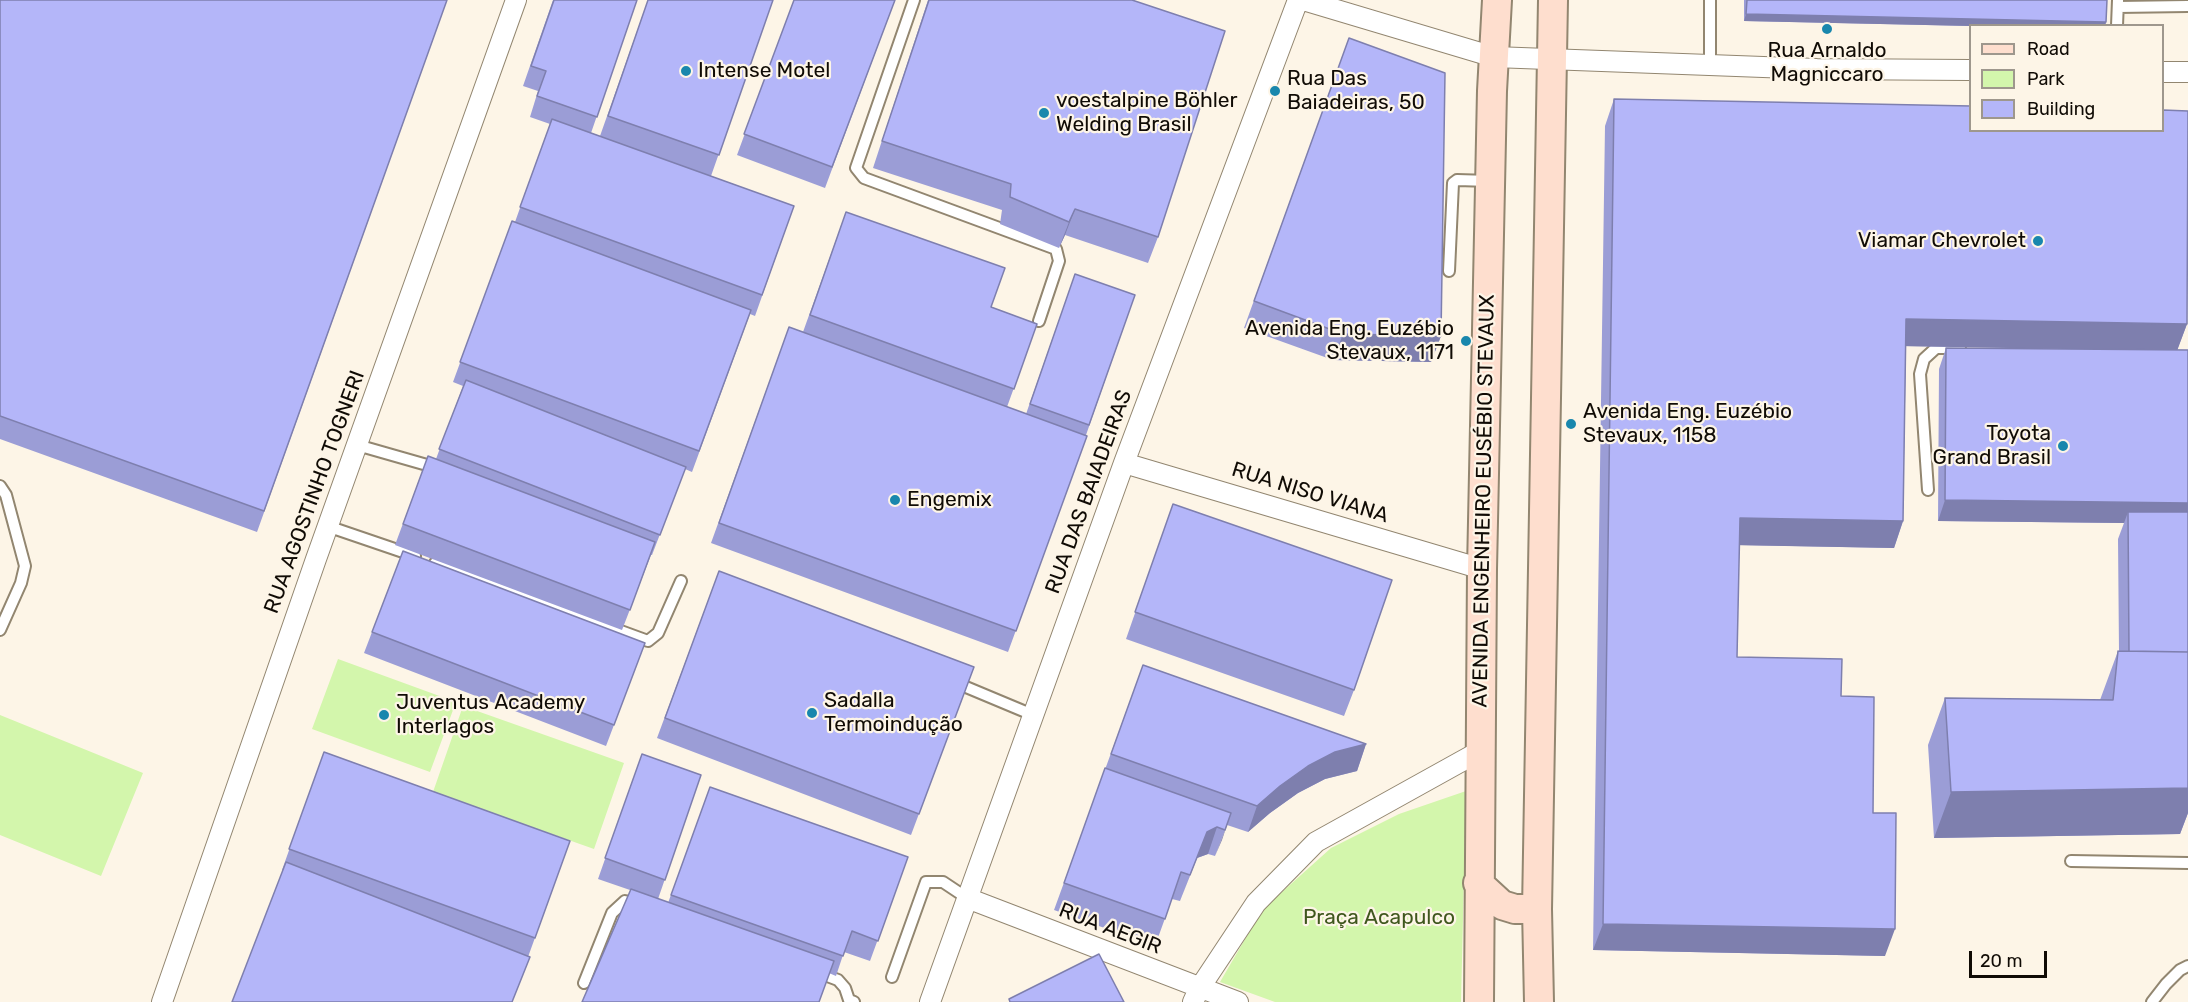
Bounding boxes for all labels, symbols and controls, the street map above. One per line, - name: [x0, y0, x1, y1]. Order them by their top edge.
- marker: Rua Arnaldo Magniccaro: [1820, 22, 1834, 36]
- legend: [1969, 24, 2164, 132]
- place label: Rua Arnaldo Magniccaro: [1767, 38, 1887, 88]
- text: Road: [2027, 38, 2070, 60]
- place label: Intense Motel: [698, 58, 830, 84]
- marker: Intense Motel: [679, 64, 693, 78]
- place label: Rua Das Baiadeiras, 50: [1287, 66, 1425, 116]
- text: Park: [2027, 68, 2064, 90]
- marker: Rua Das Baiadeiras, 50: [1268, 84, 1282, 98]
- place label: voestalpine Böhler Welding Brasil: [1056, 88, 1238, 138]
- text: Building: [2027, 98, 2095, 120]
- marker: voestalpine Böhler Welding Brasil: [1037, 106, 1051, 120]
- place label: Viamar Chevrolet: [1858, 228, 2026, 254]
- marker: Viamar Chevrolet: [2031, 234, 2045, 248]
- street label: AVENIDA ENGENHEIRO EUSÉBIO STEVAUX: [1468, 294, 1500, 708]
- place label: Avenida Eng. Euzébio Stevaux, 1171: [1245, 316, 1454, 366]
- marker: Avenida Eng. Euzébio Stevaux, 1171: [1459, 334, 1473, 348]
- street label: RUA AGOSTINHO TOGNERI: [259, 367, 371, 617]
- street label: RUA DAS BAIADEIRAS: [1040, 387, 1138, 597]
- place label: Avenida Eng. Euzébio Stevaux, 1158: [1583, 399, 1792, 449]
- marker: Avenida Eng. Euzébio Stevaux, 1158: [1564, 417, 1578, 431]
- place label: Toyota Grand Brasil: [1933, 421, 2051, 471]
- marker: Toyota Grand Brasil: [2056, 439, 2070, 453]
- street label: RUA NISO VIANA: [1229, 457, 1391, 529]
- place label: Engemix: [907, 487, 992, 513]
- marker: Engemix: [888, 493, 902, 507]
- place label: Sadalla Termoindução: [824, 688, 963, 738]
- place label: Juventus Academy Interlagos: [396, 690, 585, 740]
- marker: Sadalla Termoindução: [805, 706, 819, 720]
- marker: Juventus Academy Interlagos: [377, 708, 391, 722]
- street label: RUA AEGIR: [1055, 898, 1165, 960]
- park label: Praça Acapulco: [1303, 905, 1455, 931]
- scale bar: [1972, 939, 2050, 977]
- text: 20 m: [1980, 950, 2022, 972]

